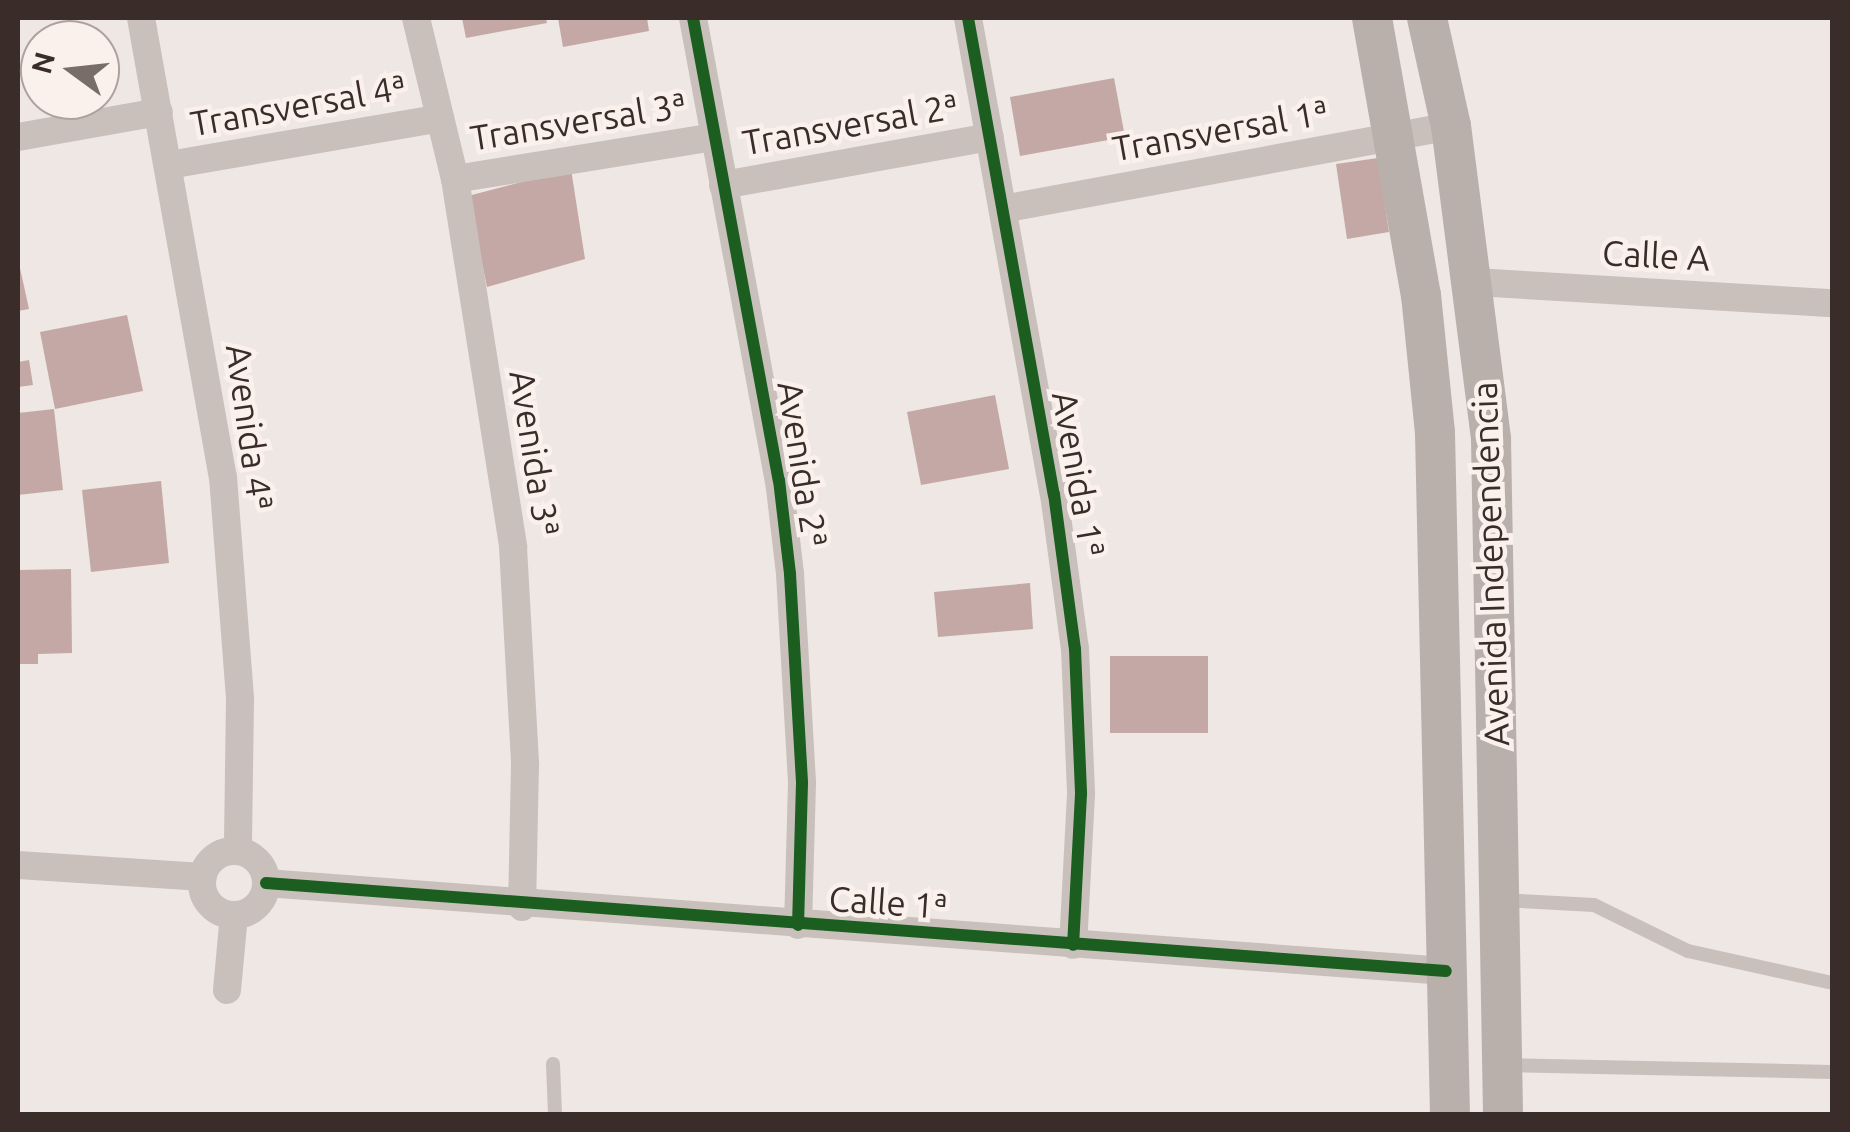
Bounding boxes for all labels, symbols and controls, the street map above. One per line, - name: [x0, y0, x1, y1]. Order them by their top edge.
- north arrow: [20, 20, 120, 120]
- text: N: [25, 49, 60, 77]
- street label: Transversal 4ª: [187, 65, 409, 145]
- street label: Transversal 3ª: [467, 83, 689, 159]
- street label: Transversal 2ª: [739, 84, 961, 164]
- street label: Transversal 1ª: [1109, 90, 1331, 170]
- street label: Calle A: [1601, 231, 1711, 279]
- street label: Avenida 4ª: [218, 341, 282, 513]
- street label: Avenida 3ª: [501, 367, 569, 539]
- street label: Avenida 2ª: [769, 378, 837, 550]
- street label: Avenida Independencia: [1463, 381, 1517, 747]
- street label: Avenida 1ª: [1044, 388, 1114, 560]
- street label: Calle 1ª: [827, 877, 949, 927]

